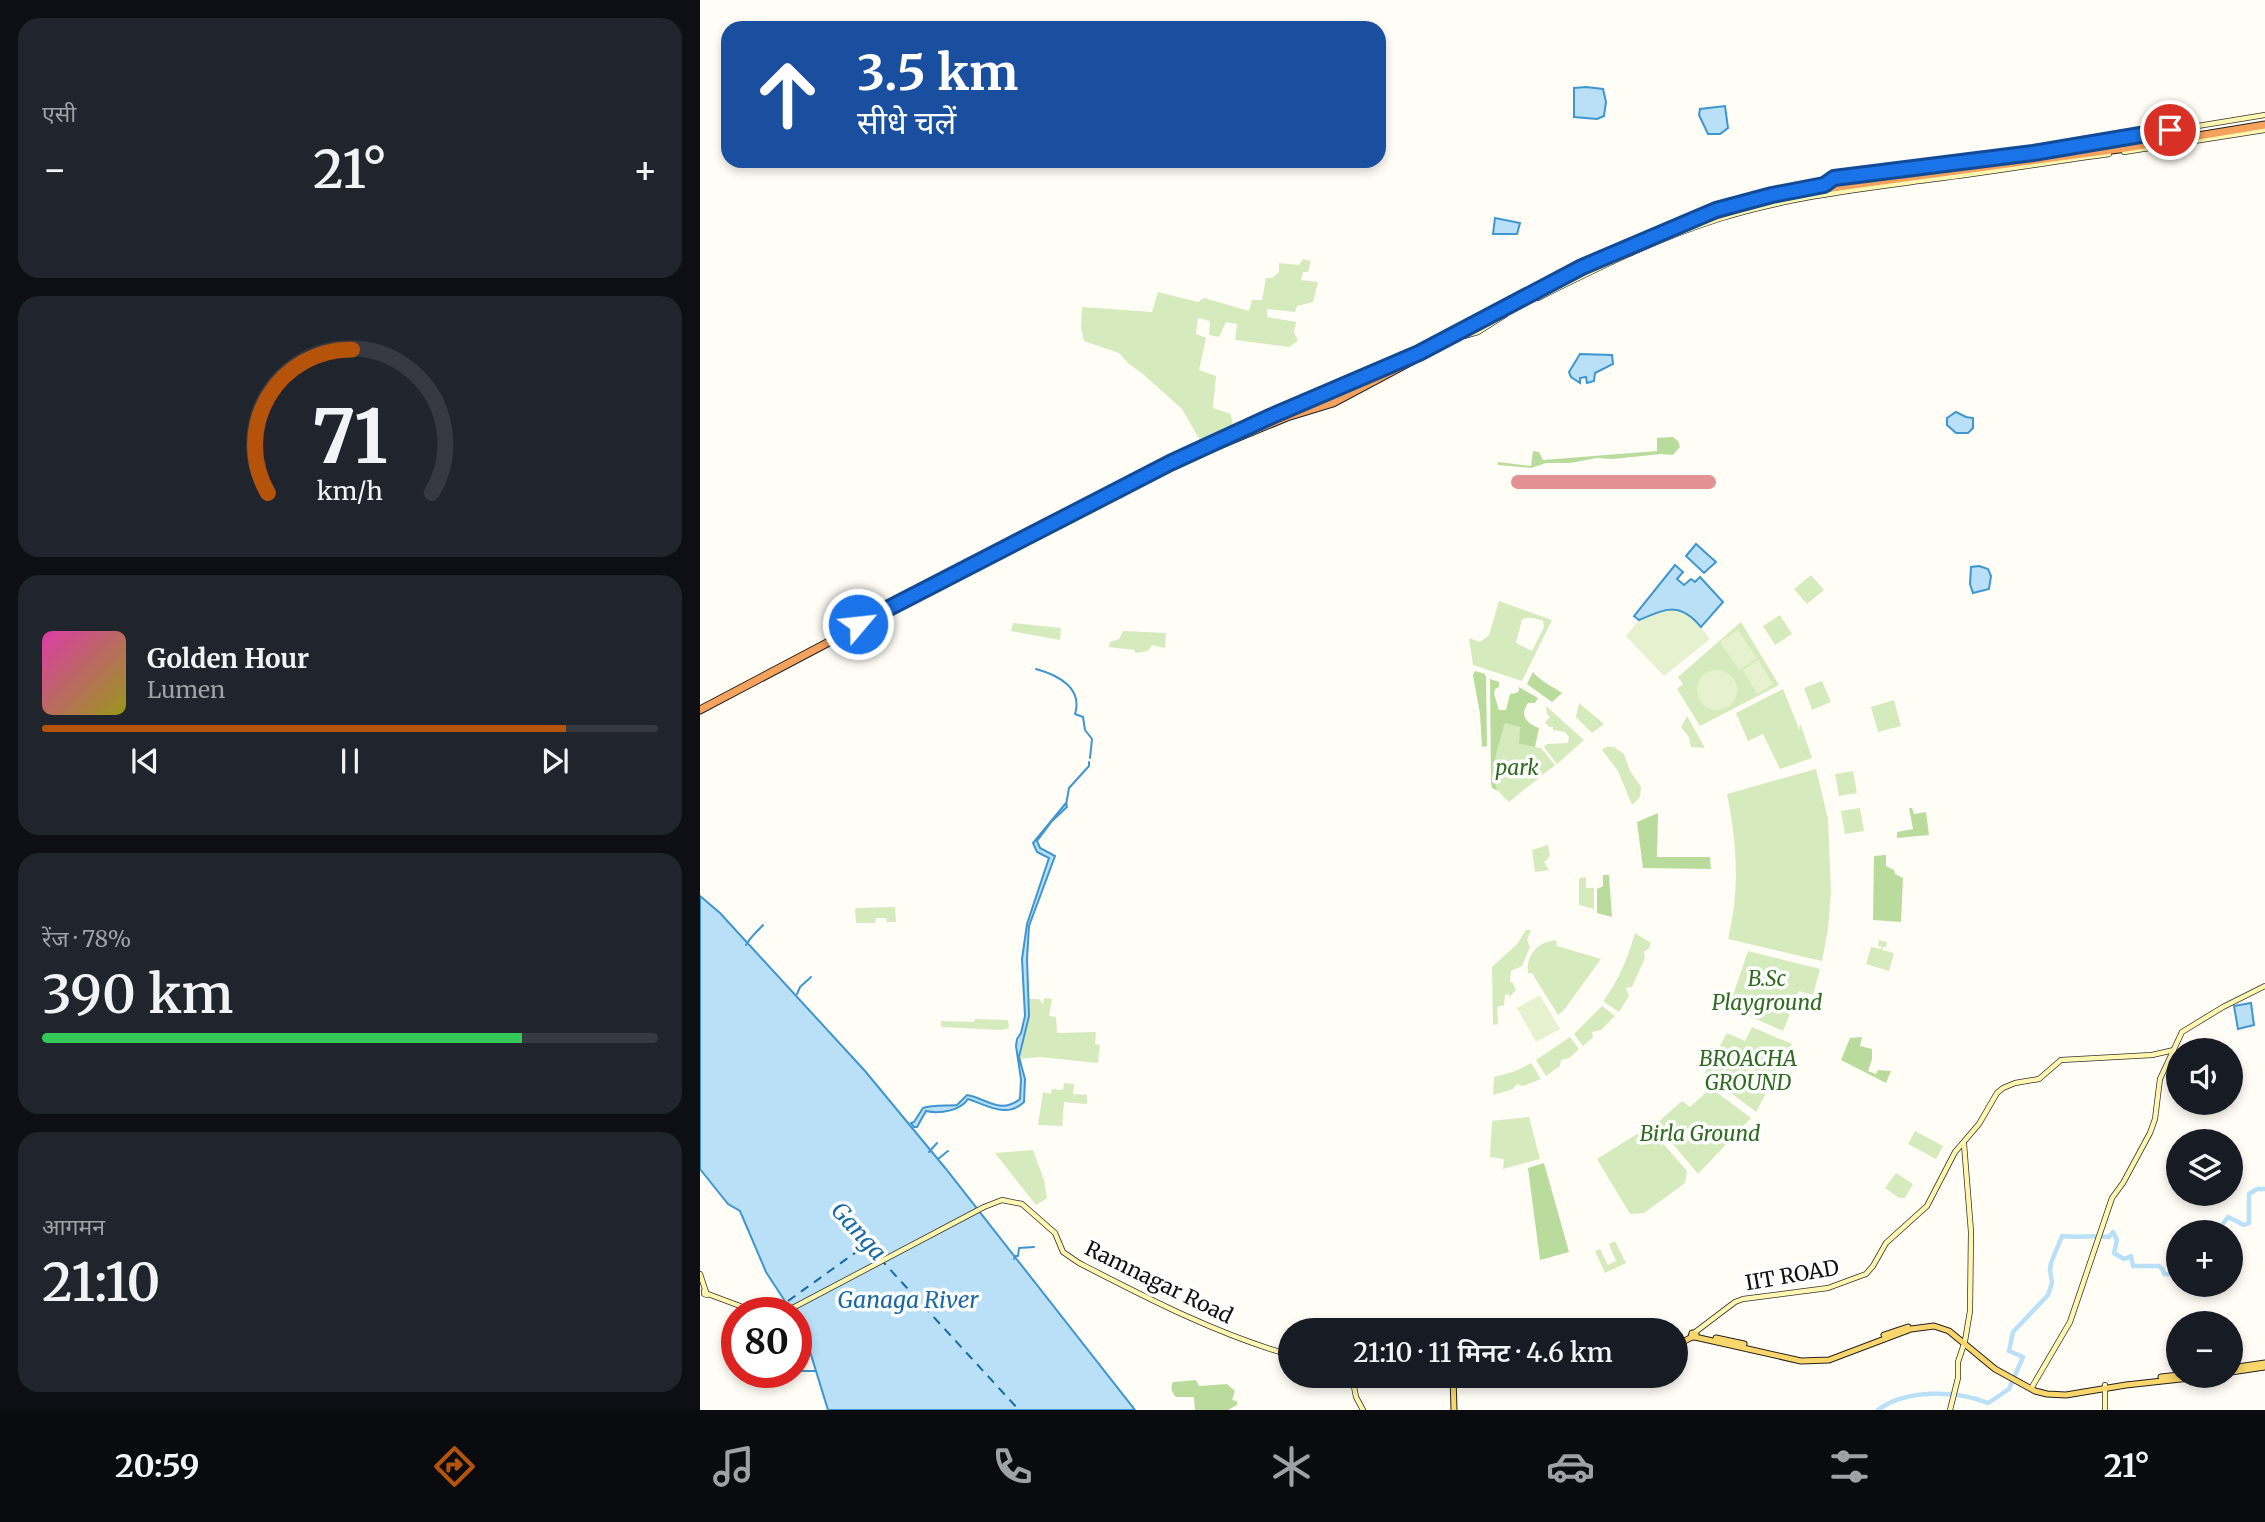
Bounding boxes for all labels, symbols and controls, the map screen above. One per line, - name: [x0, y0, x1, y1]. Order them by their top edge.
- text: 3.5 km: [857, 42, 1018, 103]
- icon: ahead: [742, 49, 833, 140]
- text: एसी: [42, 99, 76, 128]
- pin: [2140, 100, 2200, 160]
- text: सीधे चलें: [857, 103, 956, 143]
- icon: arrive: [2151, 111, 2189, 149]
- text: 21°: [313, 137, 387, 202]
- text: −: [42, 146, 67, 193]
- text: +: [633, 146, 658, 193]
- text: 71: [312, 391, 388, 483]
- text: km/h: [317, 474, 383, 506]
- position arrow: [821, 587, 895, 661]
- text: Golden Hour: [147, 642, 309, 675]
- text: Lumen: [147, 675, 225, 704]
- icon: previous: [126, 742, 164, 780]
- icon: pause: [331, 742, 369, 780]
- icon: next: [536, 742, 574, 780]
- park label: park: [1495, 754, 1539, 781]
- text: रेंज · 78%: [42, 924, 131, 953]
- text: 390 km: [42, 962, 233, 1027]
- park label: B.Sc Playground: [1712, 965, 1822, 1016]
- map controls: [2166, 1038, 2243, 1388]
- button: sound: [2166, 1038, 2243, 1115]
- park label: BROACHA GROUND: [1699, 1045, 1797, 1096]
- park label: Birla Ground: [1640, 1120, 1760, 1147]
- button: layers: [2166, 1129, 2243, 1206]
- water label: Ganga: [825, 1196, 893, 1266]
- text: आगमन: [42, 1212, 105, 1241]
- button: +: [2166, 1220, 2243, 1297]
- street label: Ramnagar Road: [1081, 1235, 1238, 1330]
- text: 21:10: [42, 1250, 160, 1315]
- street label: IIT ROAD: [1743, 1253, 1841, 1297]
- water label: Ganaga River: [838, 1285, 979, 1314]
- speed limit sign: 80: [721, 1297, 812, 1388]
- button: −: [2166, 1311, 2243, 1388]
- text: 21:10 · 11 मिनट · 4.6 km: [1353, 1336, 1613, 1369]
- icon: directions: [430, 1442, 479, 1491]
- icon: music: [709, 1442, 758, 1491]
- icon: phone: [988, 1442, 1037, 1491]
- icon: climate: [1267, 1442, 1316, 1491]
- icon: car: [1546, 1442, 1595, 1491]
- icon: filters: [1825, 1442, 1874, 1491]
- text: 20:59: [115, 1446, 200, 1486]
- text: 21°: [2104, 1446, 2150, 1486]

